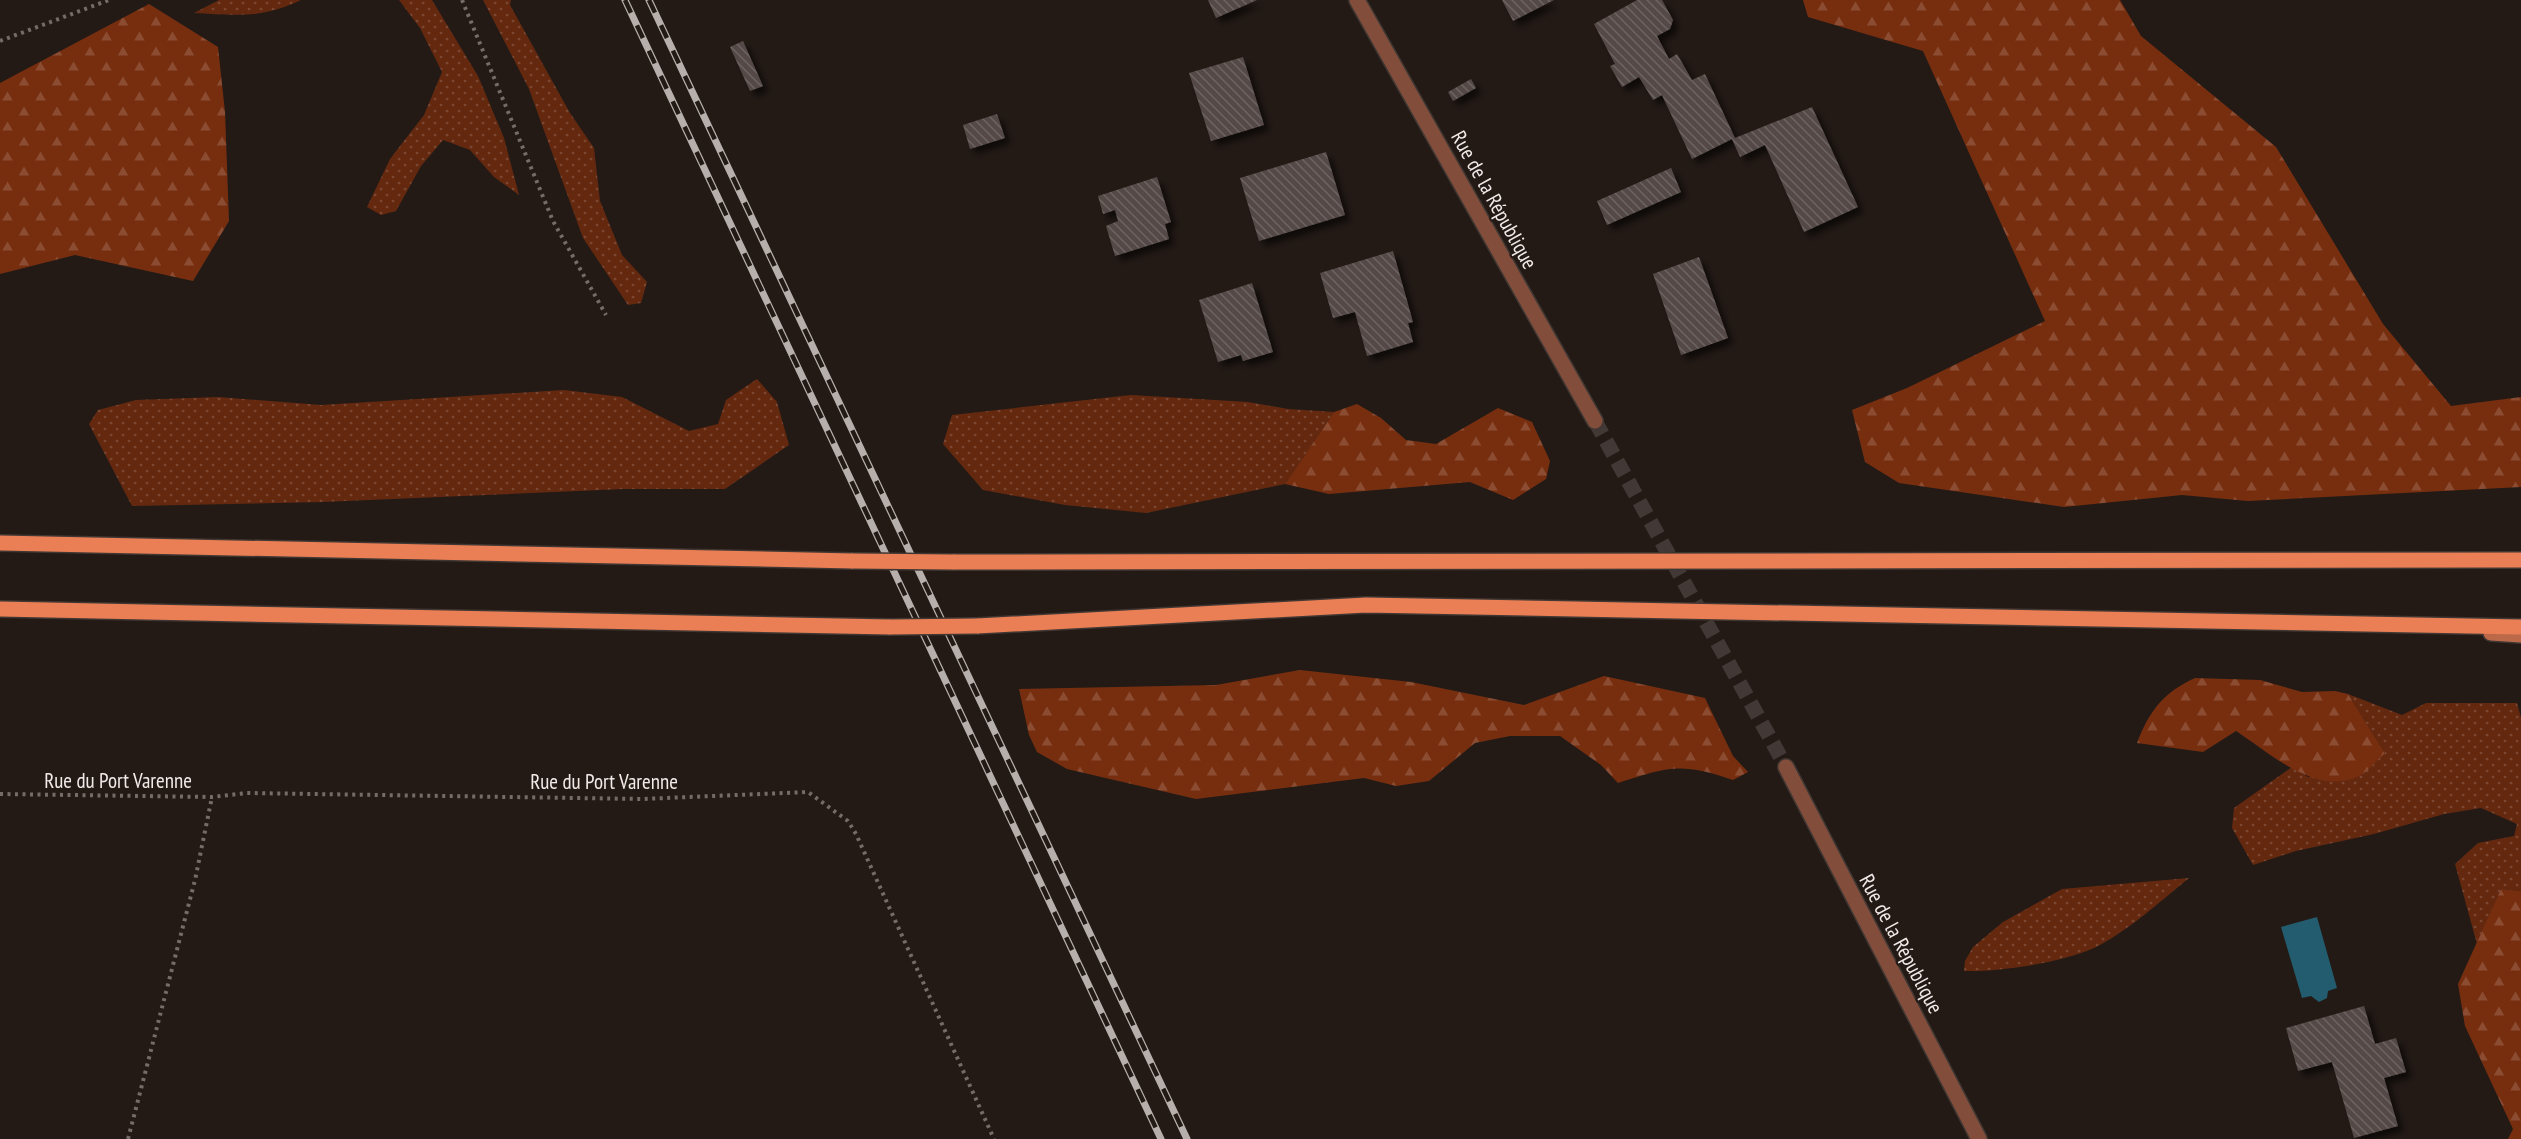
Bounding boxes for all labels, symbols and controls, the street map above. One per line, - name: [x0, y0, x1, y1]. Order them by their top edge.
- street label: Rue de la République: [1445, 126, 1544, 274]
- street label: Rue du Port Varenne: [44, 767, 192, 794]
- street label: Rue du Port Varenne: [530, 768, 678, 795]
- street label: Rue de la République: [1853, 869, 1949, 1018]

